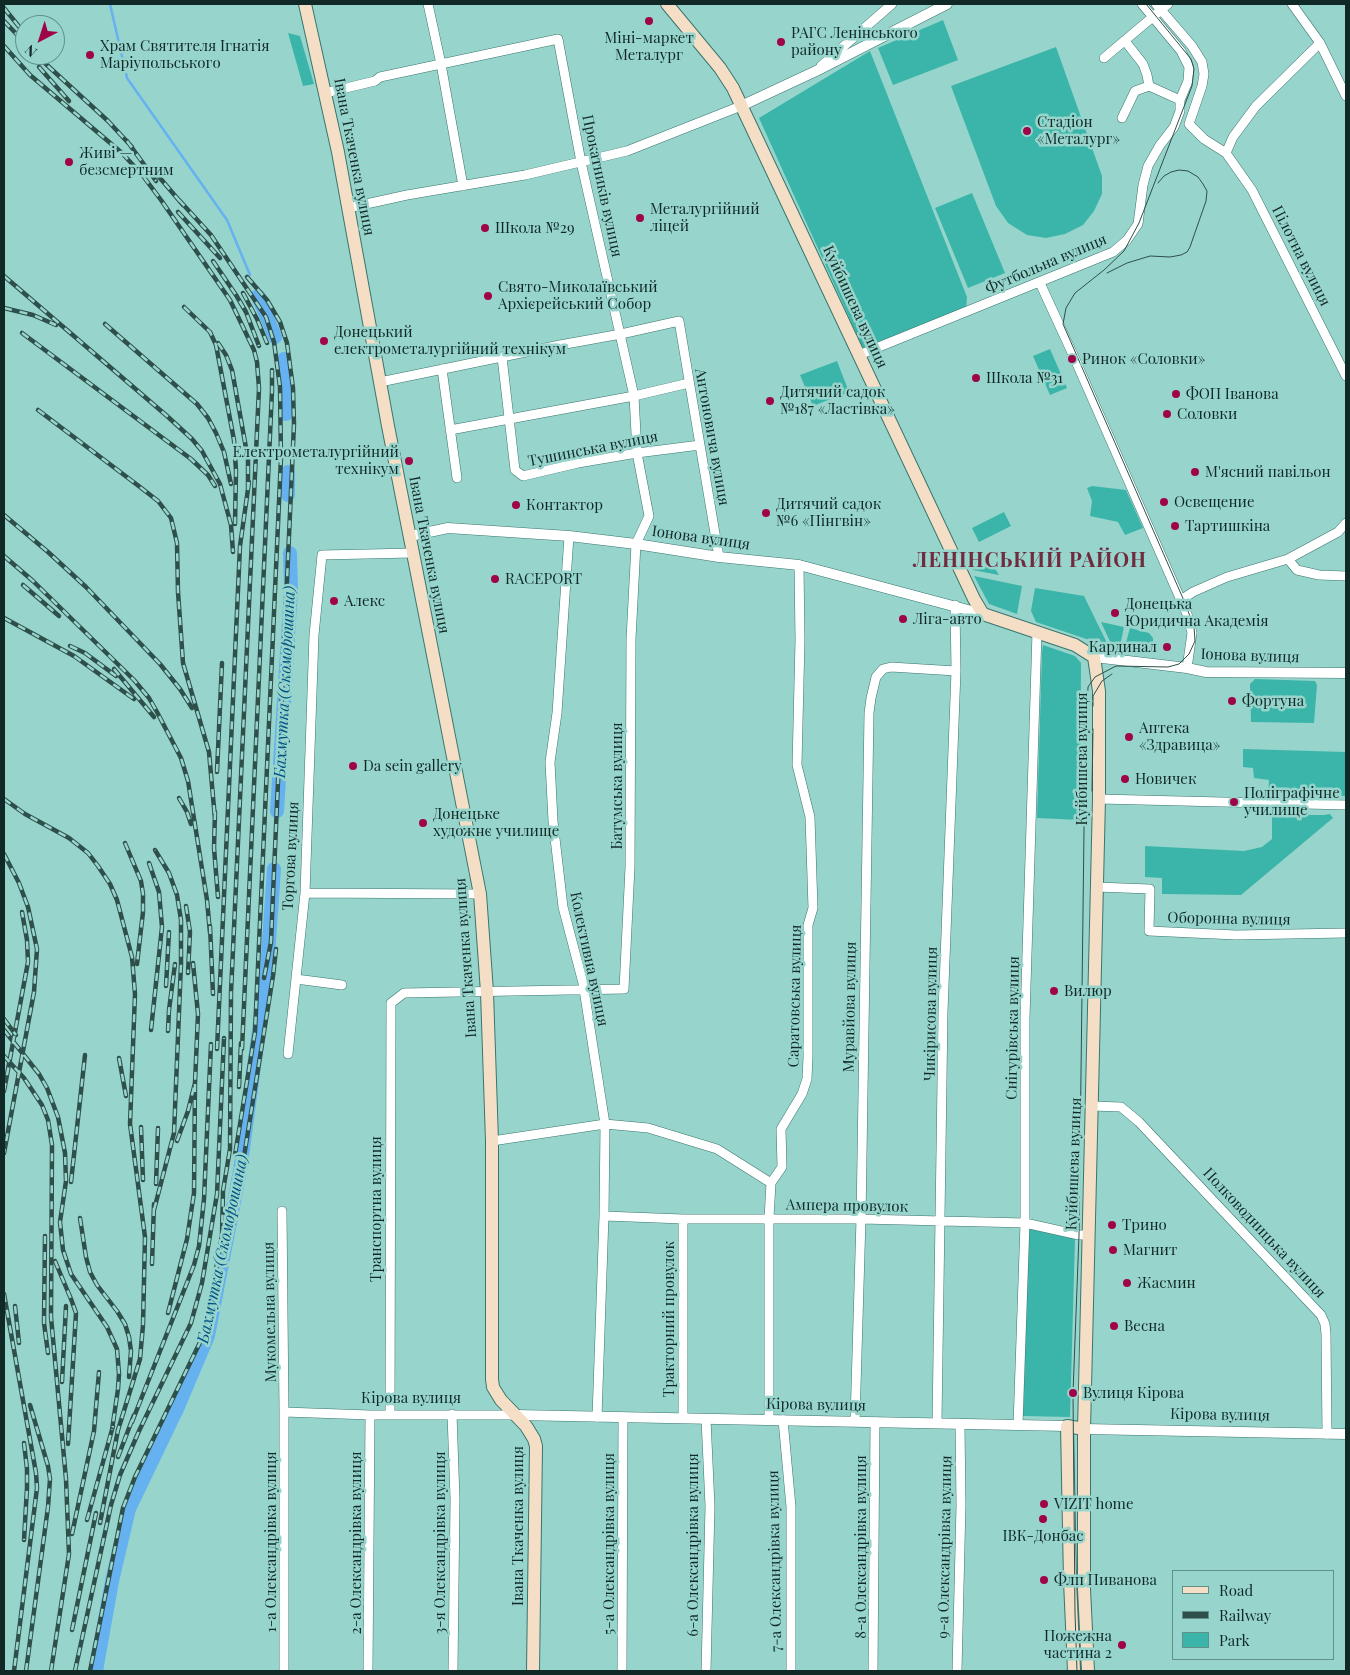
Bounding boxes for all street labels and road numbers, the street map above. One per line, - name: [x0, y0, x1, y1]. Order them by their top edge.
- street label: Івана Ткаченка вулиця: [330, 77, 378, 237]
- street label: Прокатників вулиця: [578, 113, 626, 259]
- street label: Пілотна вулиця: [1268, 203, 1334, 309]
- street label: Футбольна вулиця: [983, 230, 1109, 298]
- street label: Куйбишева вулиця: [819, 243, 891, 371]
- street label: Антоновича вулиця: [691, 367, 733, 507]
- street label: Тушинська вулиця: [526, 428, 660, 470]
- street label: Івана Ткаченка вулиця: [405, 475, 453, 635]
- street label: Іонова вулиця: [651, 522, 751, 554]
- street label: Іонова вулиця: [1200, 645, 1300, 667]
- street label: Куйбишева вулиця: [1073, 693, 1091, 825]
- street label: Батумська вулиця: [608, 723, 626, 849]
- street label: Торгова вулиця: [279, 801, 303, 911]
- street label: Івана Ткаченка вулиця: [451, 878, 481, 1038]
- street label: Колективна вулиця: [566, 890, 612, 1028]
- street label: Оборонна вулиця: [1167, 909, 1291, 929]
- street label: Саратовська вулиця: [785, 925, 805, 1067]
- street label: Муравйова вулиця: [840, 941, 860, 1073]
- street label: Чикірисова вулиця: [921, 947, 941, 1081]
- street label: Снігурівська вулиця: [1003, 956, 1023, 1100]
- street label: Куйбишева вулиця: [1063, 1097, 1085, 1231]
- street label: Транспортна вулиця: [367, 1136, 385, 1282]
- street label: Полководницька вулиця: [1199, 1164, 1329, 1302]
- street label: Ампера провулок: [786, 1196, 908, 1216]
- street label: Тракторний провулок: [660, 1241, 678, 1397]
- street label: Мукомельна вулиця: [260, 1242, 280, 1382]
- street label: Кірова вулиця: [361, 1389, 461, 1407]
- street label: Кірова вулиця: [766, 1395, 866, 1415]
- street label: Кірова вулиця: [1170, 1405, 1270, 1425]
- street label: Івана Ткаченка вулиця: [509, 1446, 527, 1606]
- street label: 1-а Олександрівка вулиця: [262, 1451, 280, 1633]
- street label: 3-я Олександрівка вулиця: [431, 1451, 449, 1635]
- street label: 2-а Олександрівка вулиця: [347, 1452, 365, 1634]
- street label: 5-а Олександрівка вулиця: [600, 1453, 618, 1635]
- street label: 6-а Олександрівка вулиця: [684, 1453, 702, 1637]
- street label: 8-а Олександрівка вулиця: [852, 1455, 870, 1639]
- street label: 9-а Олександрівка вулиця: [934, 1455, 956, 1639]
- street label: 7-а Олександрівка вулиця: [764, 1470, 786, 1652]

